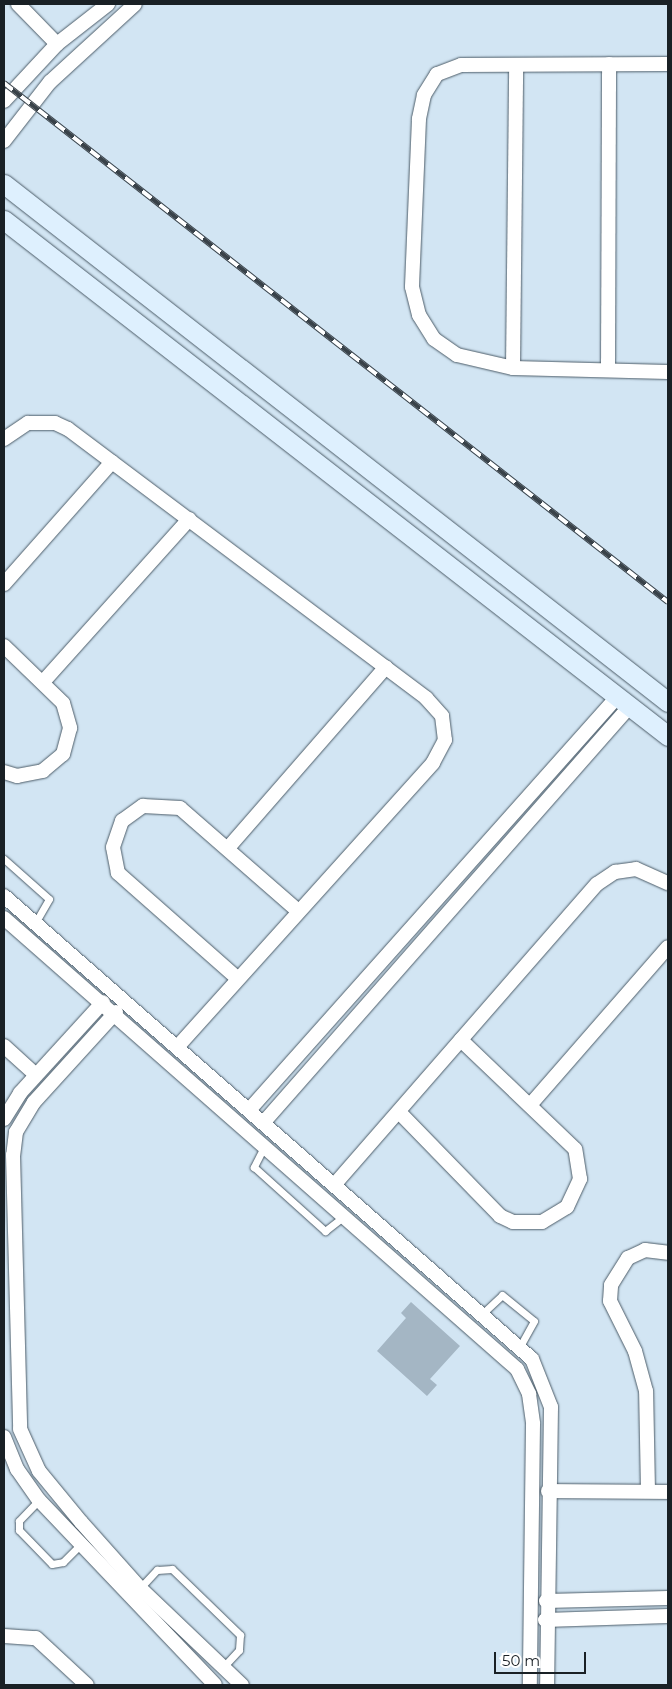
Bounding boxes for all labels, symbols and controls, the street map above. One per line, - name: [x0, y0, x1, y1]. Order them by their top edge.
- scale bar: [497, 1642, 590, 1674]
- text: 50 m: [502, 1651, 540, 1670]

